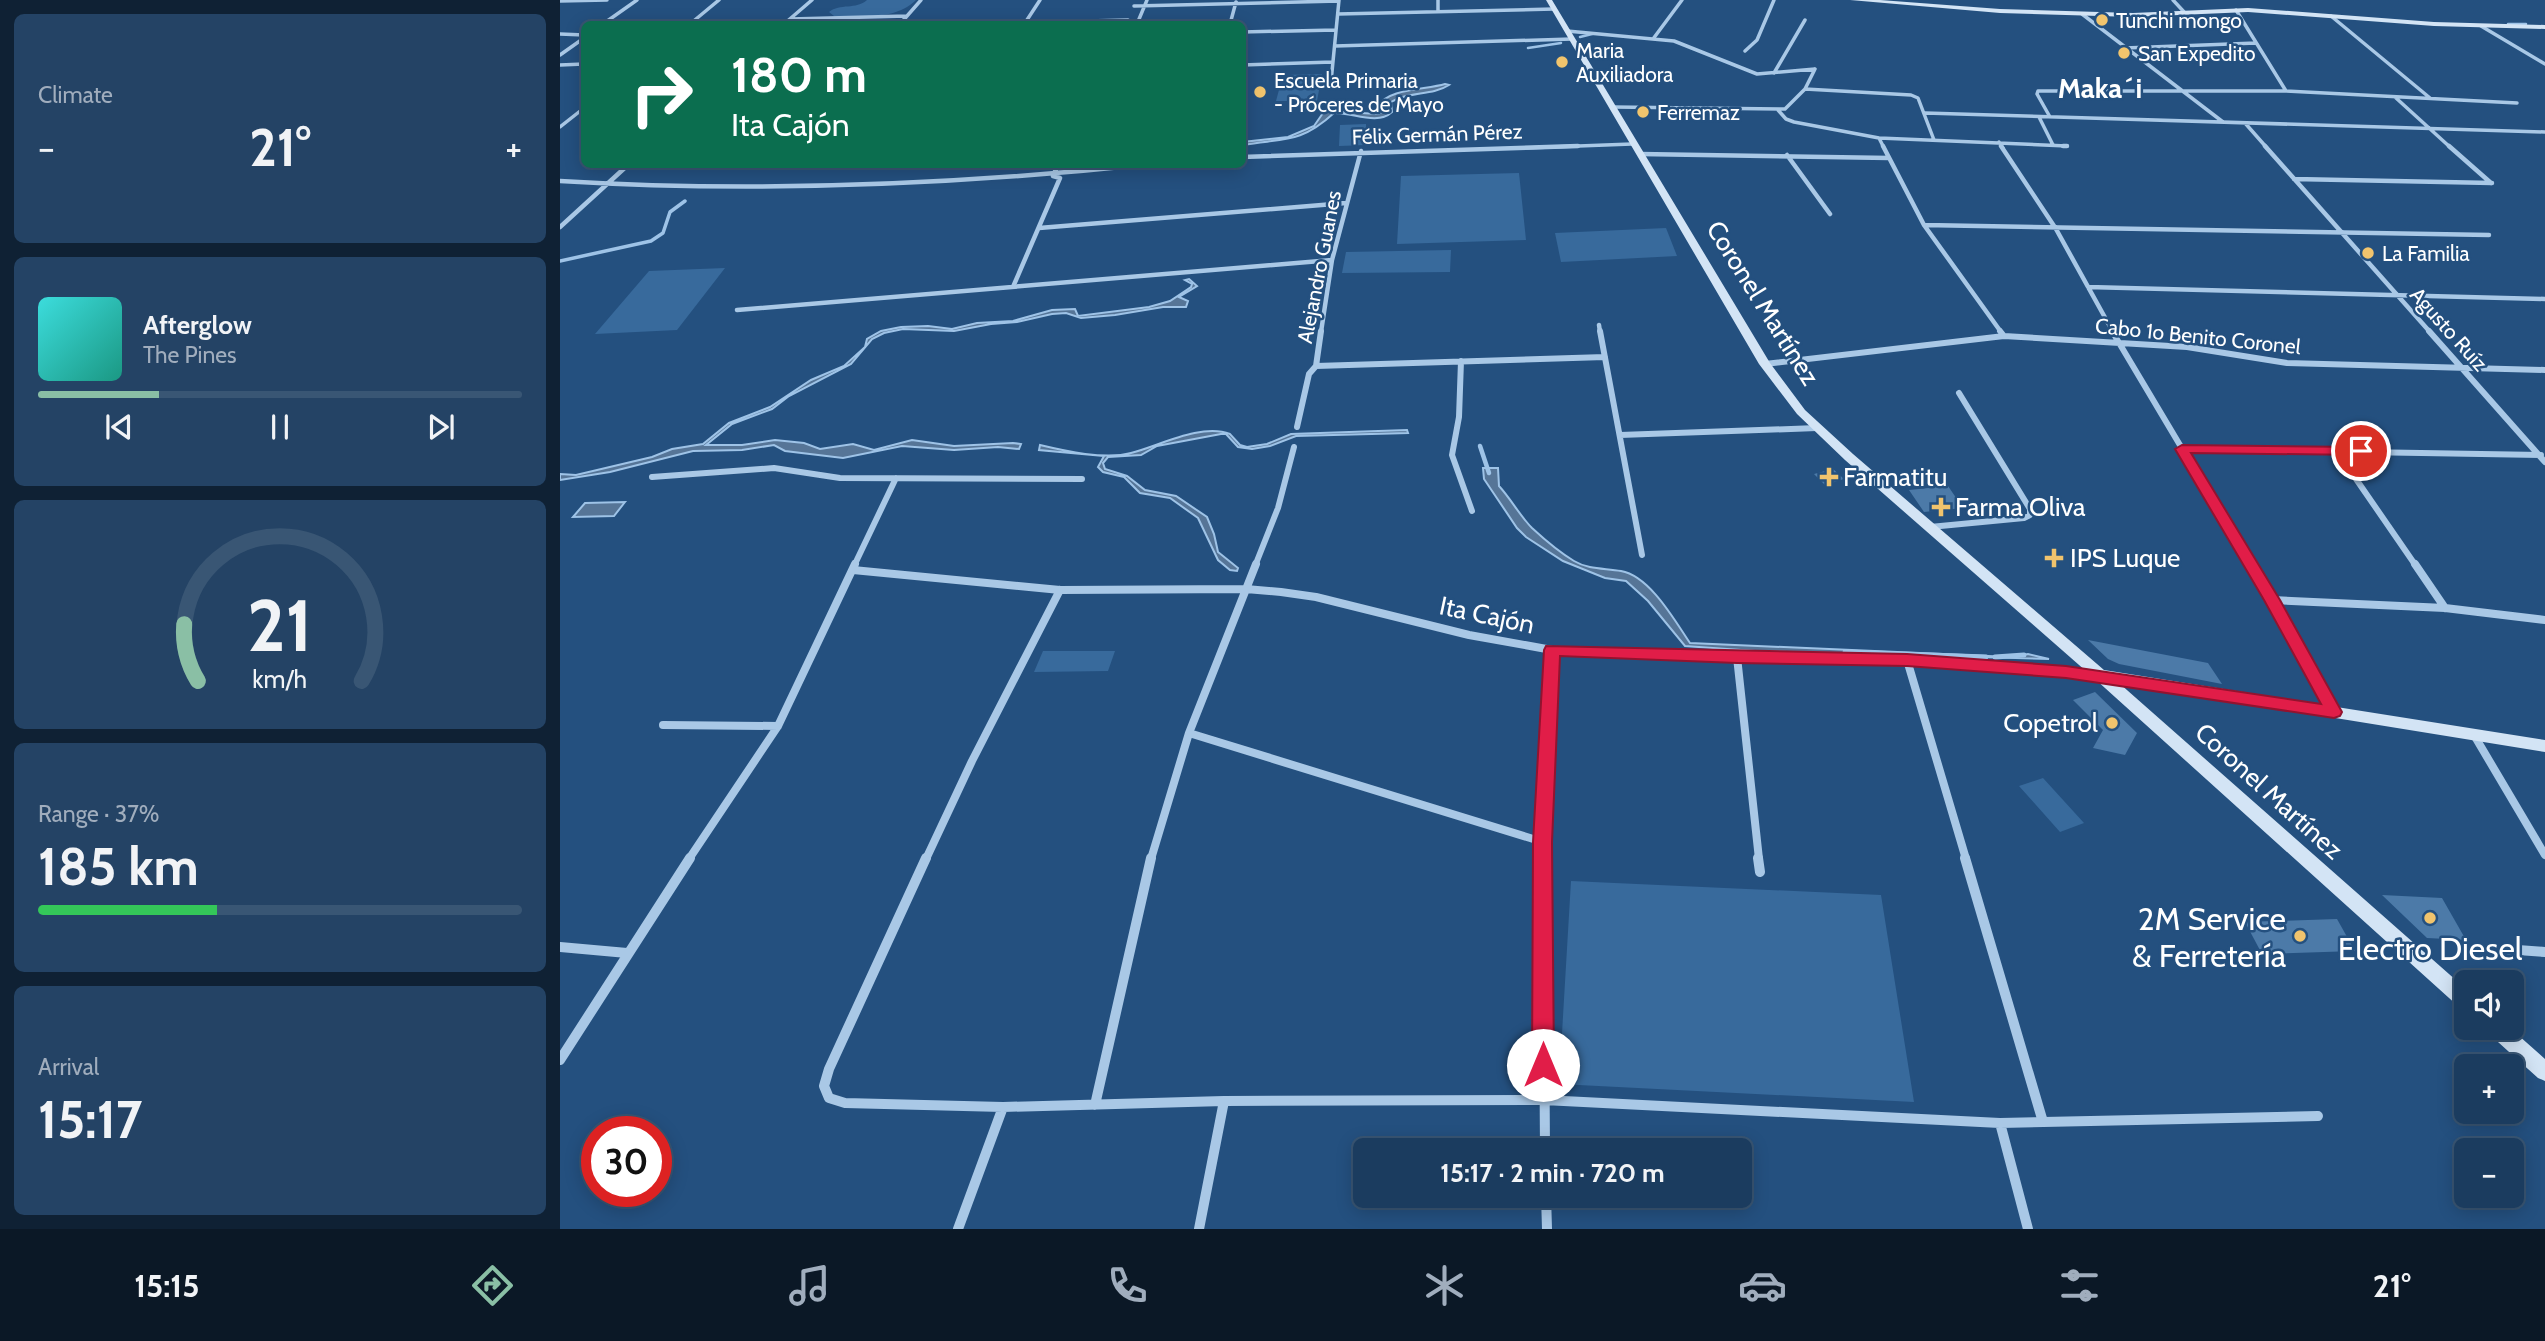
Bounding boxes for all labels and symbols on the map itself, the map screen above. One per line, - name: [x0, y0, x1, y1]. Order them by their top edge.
- place label: Tunchi mongo: [2116, 8, 2242, 33]
- marker: Tunchi mongo: [2094, 12, 2110, 28]
- place label: Maria Auxiliadora: [1576, 38, 1673, 87]
- place label: San Expedito: [2138, 41, 2256, 66]
- marker: San Expedito: [2116, 45, 2132, 61]
- marker: Maria Auxiliadora: [1554, 54, 1570, 70]
- place label: Escuela Primaria - Próceres de Mayo: [1274, 68, 1444, 117]
- district label: Maka´i: [2058, 71, 2142, 105]
- marker: Escuela Primaria - Próceres de Mayo: [1252, 84, 1268, 100]
- place label: Ferremaz: [1657, 100, 1740, 125]
- marker: Ferremaz: [1635, 104, 1651, 120]
- street label: Félix Germán Pérez: [1351, 119, 1523, 149]
- street label: Alejandro Guanes: [1292, 188, 1347, 346]
- street label: Coronel Martínez: [1700, 215, 1826, 391]
- place label: La Familia: [2382, 241, 2470, 266]
- marker: La Familia: [2360, 245, 2376, 261]
- street label: Agusto Ruíz: [2405, 282, 2493, 376]
- street label: Cabo 1o Benito Coronel: [2094, 313, 2302, 359]
- pin: [2331, 421, 2391, 481]
- place label: Farmatitu: [1843, 461, 1948, 493]
- marker: Farmatitu: [1821, 469, 1837, 485]
- place label: Farma Oliva: [1955, 491, 2086, 523]
- marker: Farma Oliva: [1933, 499, 1949, 515]
- place label: IPS Luque: [2070, 542, 2180, 574]
- marker: IPS Luque: [2044, 548, 2064, 568]
- street label: Ita Cajón: [1437, 589, 1537, 641]
- place label: Copetrol: [2003, 707, 2098, 739]
- marker: Copetrol: [2104, 715, 2120, 731]
- street label: Coronel Martínez: [2188, 716, 2350, 866]
- place label: 2M Service & Ferretería: [2132, 899, 2287, 975]
- marker: Electro Diesel: [2422, 910, 2438, 926]
- marker: 2M Service & Ferretería: [2292, 928, 2308, 944]
- place label: Electro Diesel: [2338, 929, 2523, 968]
- position arrow: [1506, 1028, 1580, 1102]
- speed limit sign: 30: [581, 1116, 672, 1207]

